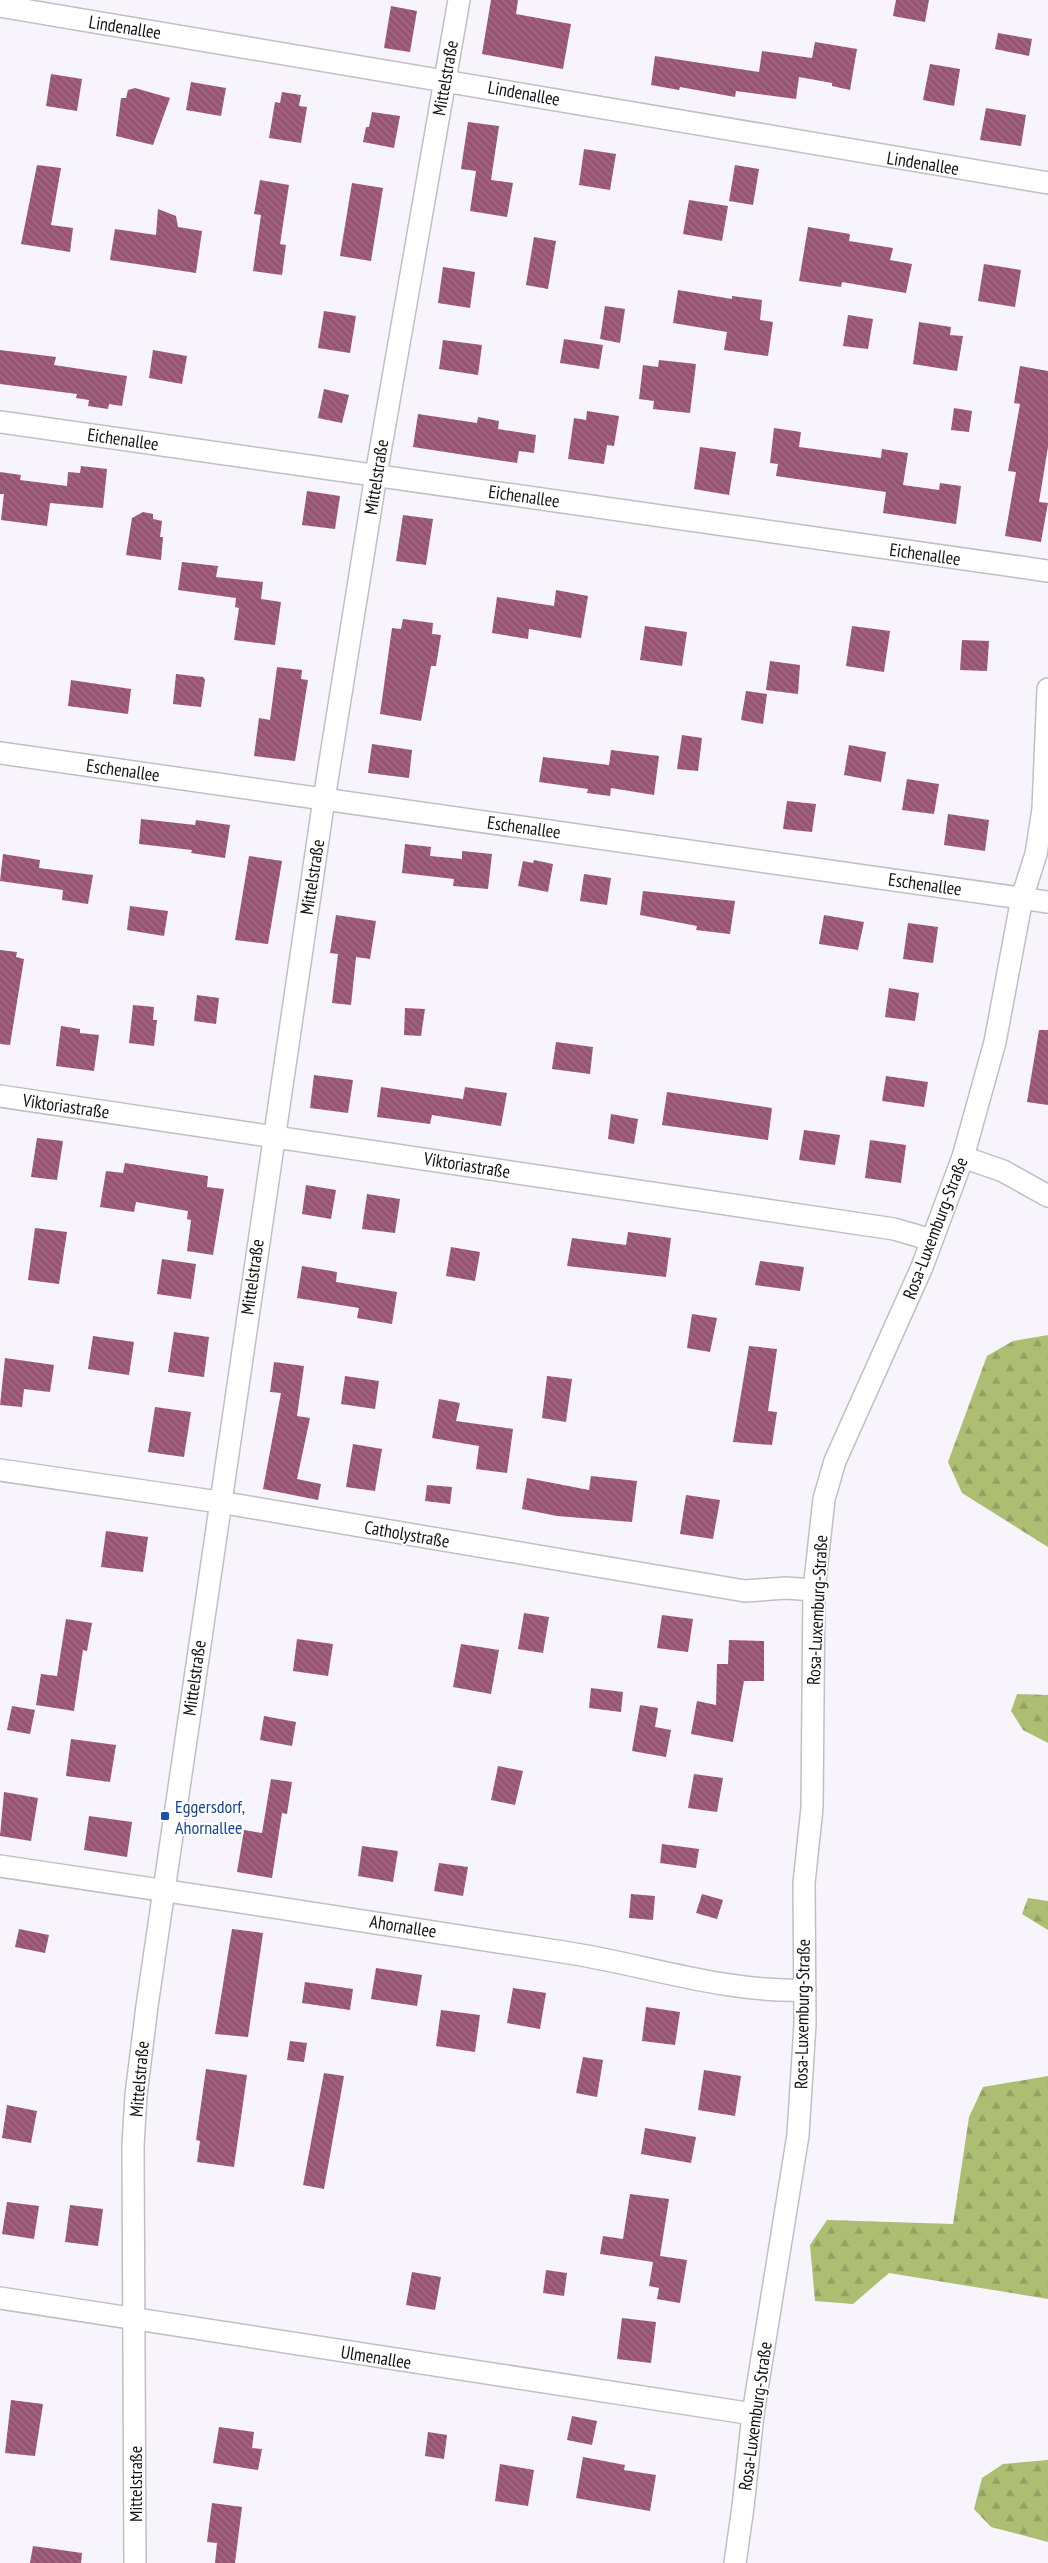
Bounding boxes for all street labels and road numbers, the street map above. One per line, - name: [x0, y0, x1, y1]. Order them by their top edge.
- street label: Lindenallee: [87, 10, 163, 44]
- street label: Mittelstraße: [427, 39, 463, 117]
- street label: Lindenallee: [486, 75, 562, 111]
- street label: Lindenallee: [885, 146, 961, 180]
- street label: Eichenallee: [86, 423, 160, 455]
- street label: Mittelstraße: [359, 438, 393, 516]
- street label: Eichenallee: [487, 480, 561, 512]
- street label: Eichenallee: [888, 538, 962, 570]
- street label: Eschenallee: [85, 753, 161, 787]
- street label: Eschenallee: [486, 810, 562, 844]
- street label: Mittelstraße: [295, 838, 329, 916]
- street label: Eschenallee: [887, 867, 963, 901]
- street label: Viktoriastraße: [20, 1088, 111, 1123]
- street label: Viktoriastraße: [421, 1147, 512, 1183]
- street label: Rosa-Luxemburg-Straße: [897, 1154, 973, 1302]
- street label: Mittelstraße: [235, 1238, 269, 1316]
- street label: Catholystraße: [363, 1515, 451, 1553]
- street label: Rosa-Luxemburg-Straße: [802, 1534, 832, 1686]
- street label: Mittelstraße: [177, 1639, 211, 1717]
- street label: Ahornallee: [368, 1909, 438, 1943]
- street label: Rosa-Luxemburg-Straße: [789, 1939, 815, 2089]
- street label: Mittelstraße: [124, 2040, 154, 2118]
- street label: Ulmenallee: [339, 2340, 413, 2374]
- street label: Rosa-Luxemburg-Straße: [733, 2340, 777, 2492]
- street label: Mittelstraße: [124, 2446, 147, 2522]

